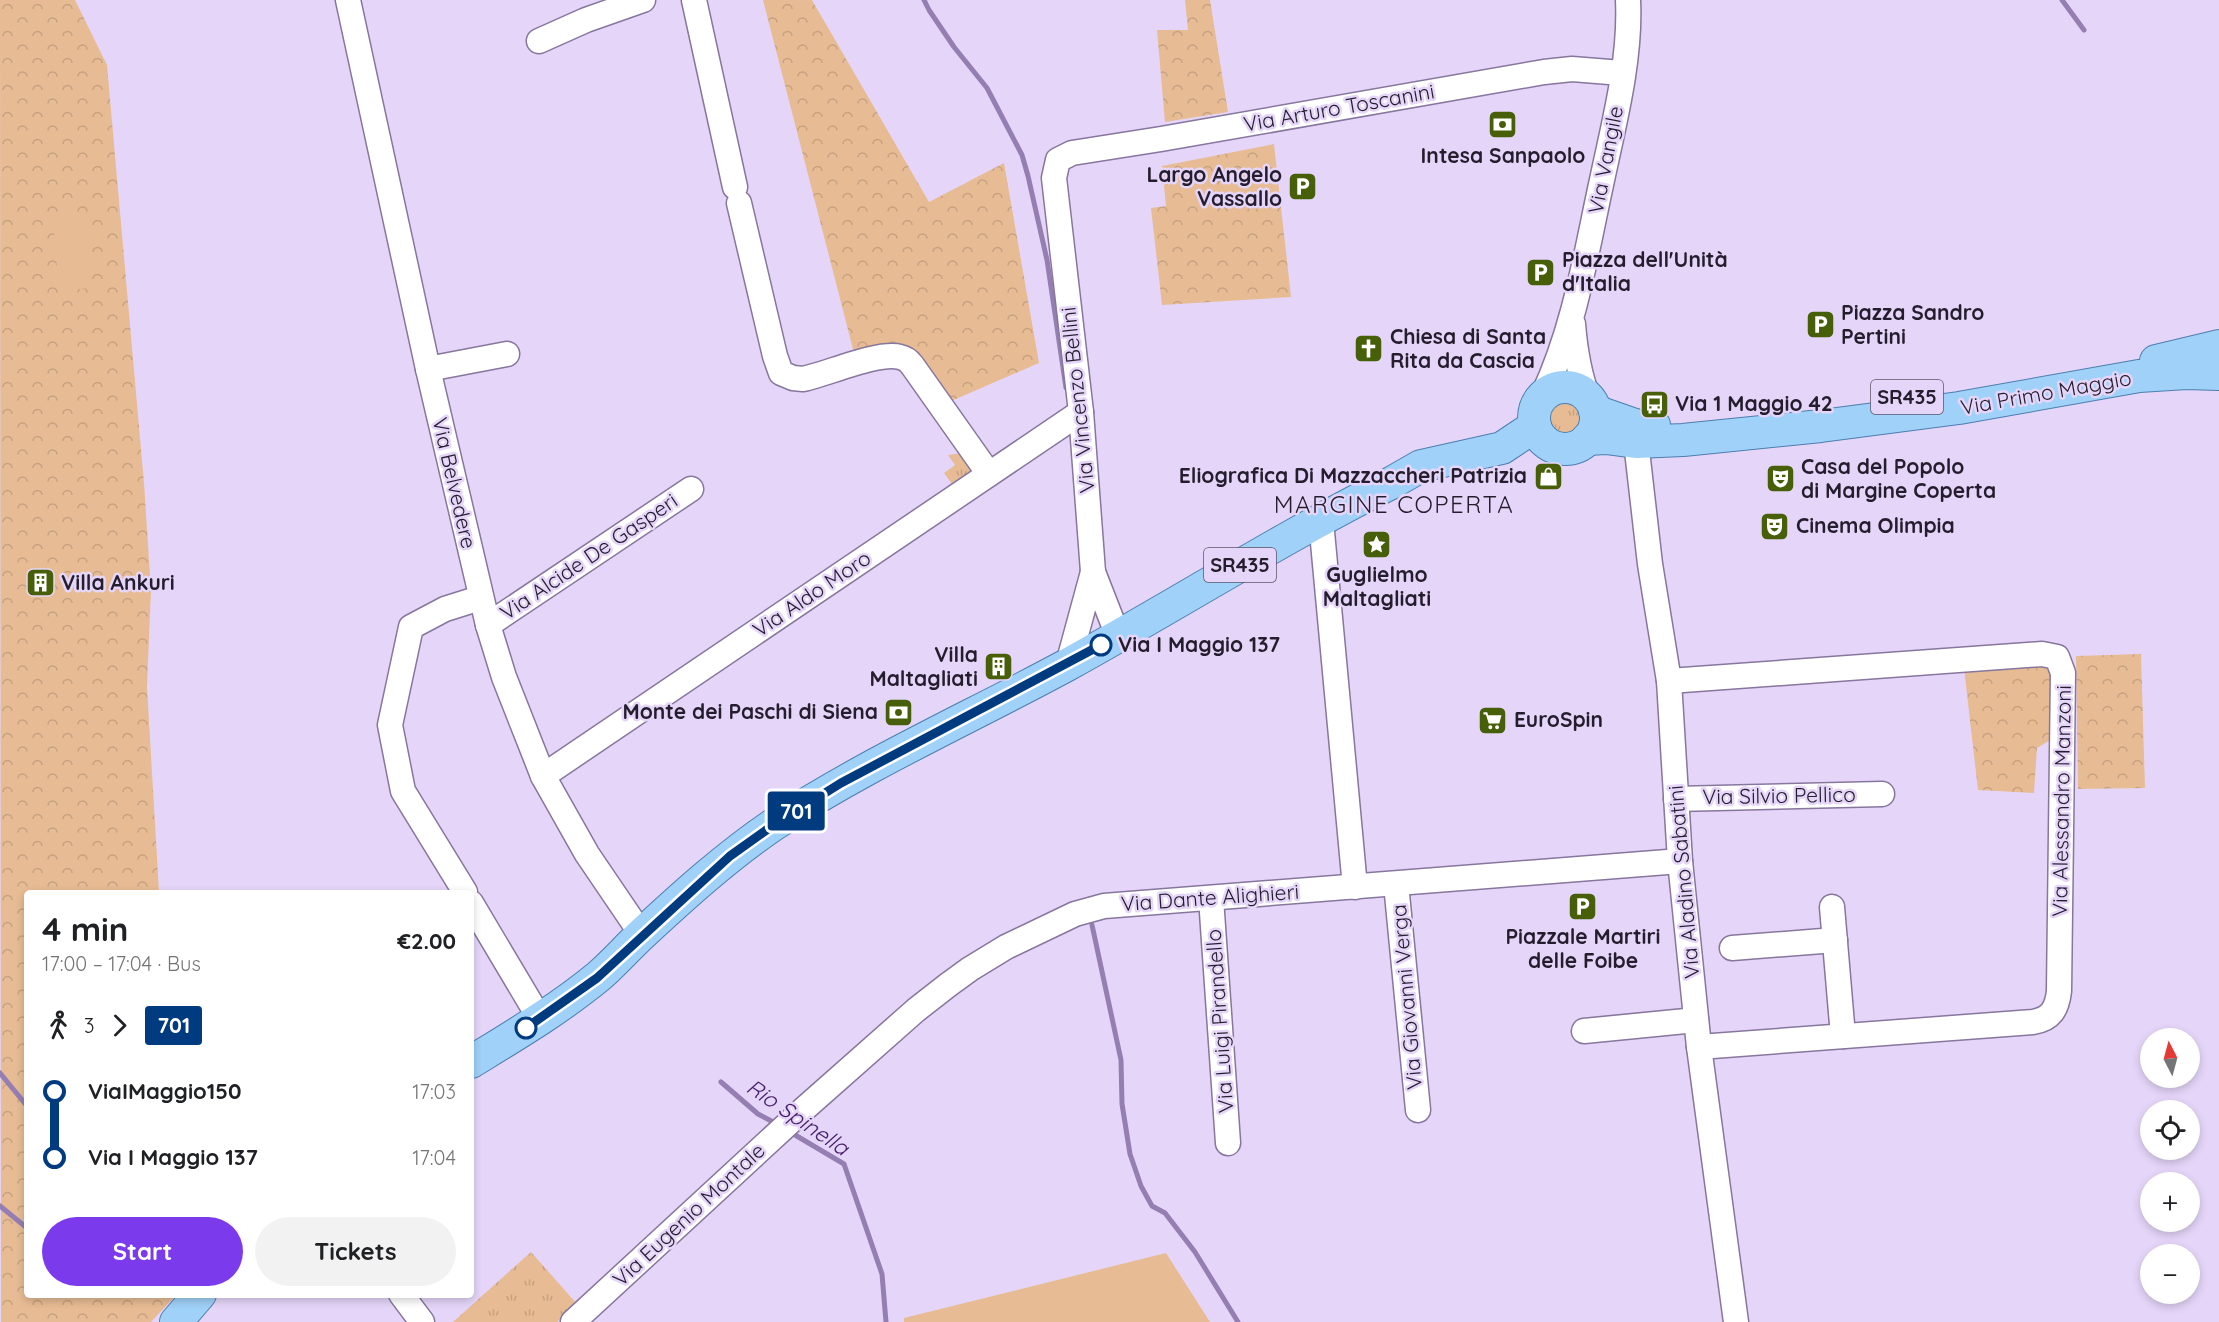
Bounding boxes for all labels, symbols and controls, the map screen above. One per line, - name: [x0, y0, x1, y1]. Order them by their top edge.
- street label: Via Arturo Toscanini: [1241, 77, 1436, 137]
- street label: Via Vangile: [1582, 104, 1628, 216]
- bank icon: Intesa Sanpaolo: [1487, 109, 1519, 141]
- place label: Intesa Sanpaolo: [1421, 142, 1585, 168]
- place label: Largo Angelo Vassallo: [1146, 161, 1282, 211]
- parking icon: Largo Angelo Vassallo: [1287, 171, 1319, 203]
- place label: Piazza dell'Unità d'Italia: [1562, 246, 1728, 296]
- parking icon: Piazza dell'Unità d'Italia: [1525, 256, 1557, 288]
- place label: Piazza Sandro Pertini: [1841, 299, 1984, 349]
- street label: Via Vincenzo Bellini: [1054, 306, 1100, 494]
- parking icon: Piazza Sandro Pertini: [1804, 309, 1836, 341]
- place label: Chiesa di Santa Rita da Cascia: [1390, 323, 1546, 373]
- church icon: Chiesa di Santa Rita da Cascia: [1353, 333, 1385, 365]
- street label: Via Primo Maggio: [1958, 364, 2133, 420]
- road number: SR435: [1871, 380, 1943, 414]
- bus stop icon: Via 1 Maggio 42: [1638, 388, 1670, 420]
- place label: Via 1 Maggio 42: [1675, 390, 1833, 416]
- street label: Via Belvedere: [427, 415, 483, 551]
- place label: Casa del Popolo di Margine Coperta: [1801, 453, 1996, 503]
- shop icon: Eliografica Di Mazzaccheri Patrizia: [1532, 460, 1564, 492]
- place label: Eliografica Di Mazzaccheri Patrizia: [1179, 462, 1527, 488]
- theatre icon: Casa del Popolo di Margine Coperta: [1764, 463, 1796, 495]
- street label: Via Alcide De Gasperi: [495, 487, 682, 625]
- district label: MARGINE COPERTA: [1274, 489, 1514, 519]
- theatre icon: Cinema Olimpia: [1759, 510, 1791, 542]
- place label: Cinema Olimpia: [1796, 512, 1955, 538]
- place icon: Guglielmo Maltagliati: [1361, 528, 1393, 560]
- street label: Via Aldo Moro: [748, 544, 875, 642]
- road number: SR435: [1204, 548, 1276, 582]
- place label: Guglielmo Maltagliati: [1323, 561, 1431, 611]
- building icon: Villa Ankuri: [24, 567, 56, 599]
- place label: Villa Ankuri: [61, 569, 175, 595]
- place label: Via I Maggio 137: [1118, 631, 1280, 657]
- marker: Via I Maggio 137: [1090, 634, 1112, 656]
- place label: Villa Maltagliati: [869, 641, 978, 691]
- building icon: Villa Maltagliati: [983, 651, 1015, 683]
- street label: Via Alessandro Manzoni: [2046, 685, 2076, 917]
- bank icon: Monte dei Paschi di Siena: [883, 696, 915, 728]
- place label: Monte dei Paschi di Siena: [622, 698, 878, 724]
- supermarket icon: EuroSpin: [1477, 704, 1509, 736]
- place label: EuroSpin: [1514, 706, 1603, 732]
- street label: Via Silvio Pellico: [1702, 781, 1856, 809]
- street label: Via Aladino Sabatini: [1662, 784, 1704, 980]
- line badge: 701: [762, 792, 830, 830]
- text: 701: [780, 798, 812, 824]
- street label: Via Dante Alighieri: [1120, 878, 1300, 916]
- parking icon: Piazzale Martiri delle Foibe: [1567, 890, 1599, 922]
- street label: Via Giovanni Verga: [1385, 903, 1427, 1091]
- text: 4 min: [42, 908, 129, 949]
- place label: Piazzale Martiri delle Foibe: [1505, 923, 1661, 973]
- text: €2.00: [397, 927, 456, 955]
- street label: Via Luigi Pirandello: [1200, 928, 1238, 1114]
- text: 17:00 – 17:04 · Bus: [42, 951, 201, 976]
- icon: walk: [42, 1009, 75, 1042]
- icon: forward: [103, 1009, 136, 1042]
- text: 701: [157, 1012, 190, 1038]
- text: 3: [84, 1013, 94, 1038]
- unlabelled marker: [515, 1017, 537, 1039]
- north arrow: [2140, 1028, 2200, 1088]
- map controls: [2140, 1028, 2200, 1304]
- water label: Rio Spinella: [741, 1072, 856, 1162]
- text: ViaIMaggio150: [88, 1077, 242, 1105]
- text: 17:03: [412, 1079, 456, 1104]
- button: locate: [2140, 1100, 2200, 1160]
- street label: Via Eugenio Montale: [607, 1137, 770, 1291]
- text: Via I Maggio 137: [88, 1143, 258, 1171]
- text: 17:04: [412, 1145, 456, 1170]
- button: +: [2140, 1172, 2200, 1232]
- button: Start: [42, 1217, 243, 1286]
- button: Tickets: [255, 1217, 456, 1286]
- button: −: [2140, 1244, 2200, 1304]

